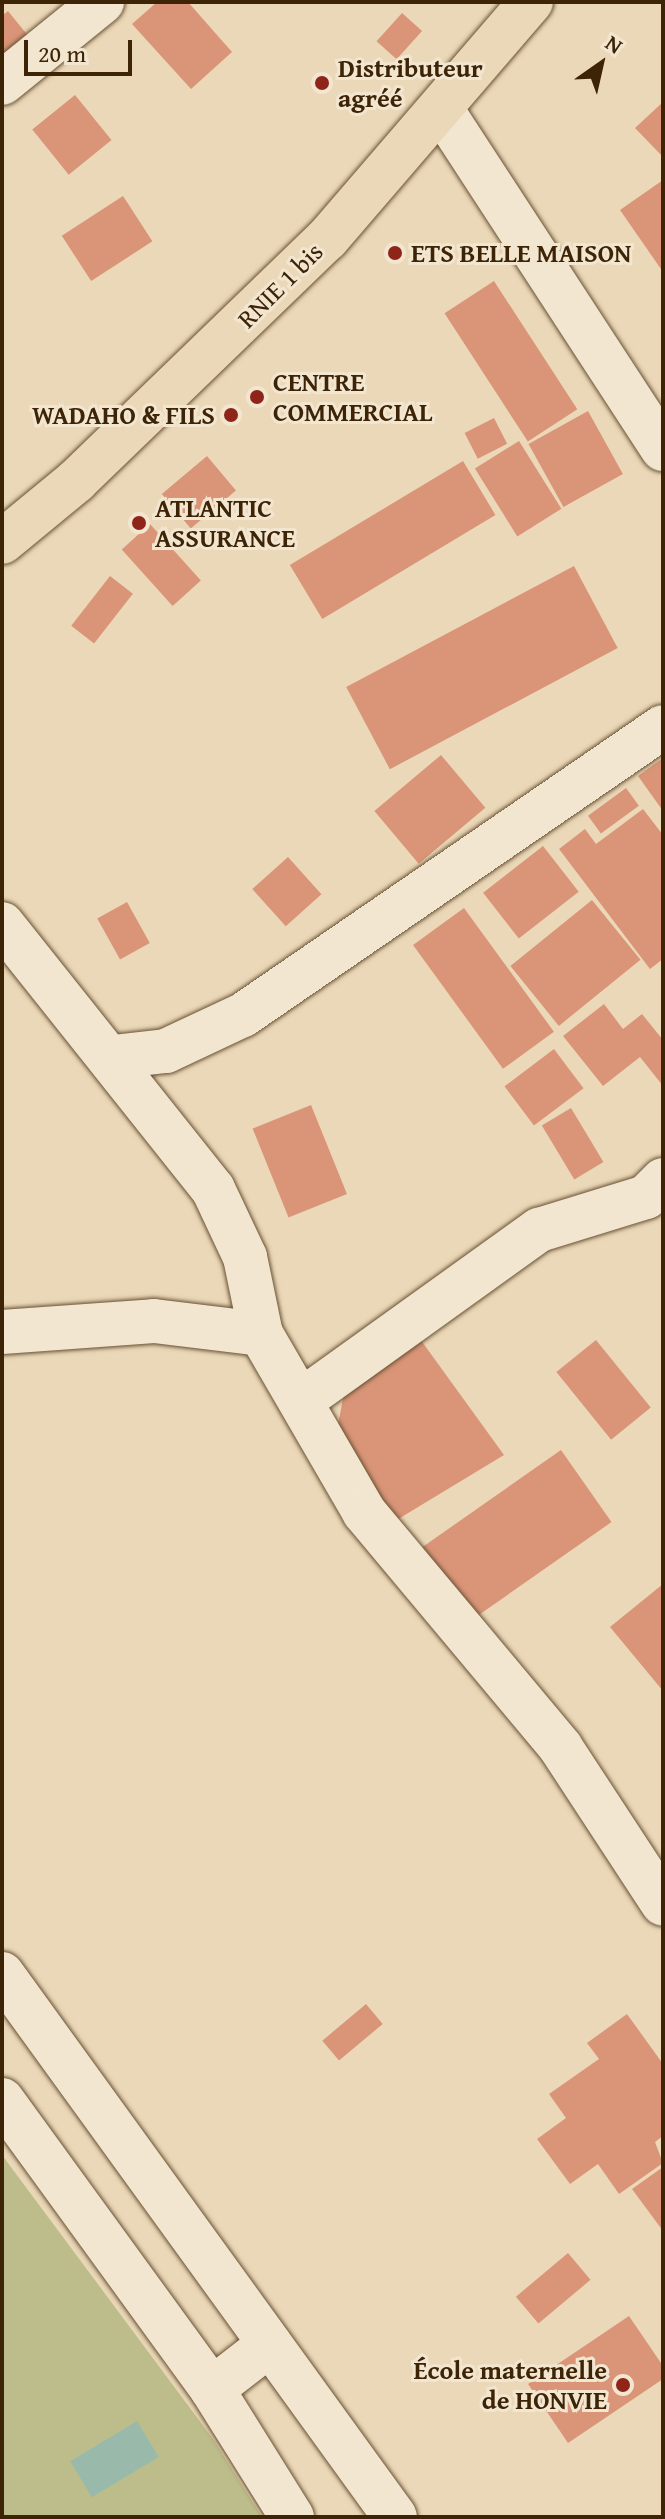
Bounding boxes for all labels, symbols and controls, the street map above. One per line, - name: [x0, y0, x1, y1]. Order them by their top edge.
- scale bar: [28, 24, 136, 74]
- north arrow: [561, 24, 641, 104]
- text: N: [599, 27, 629, 61]
- text: 20 m: [38, 36, 86, 71]
- place label: Distributeur agréé: [338, 52, 483, 114]
- marker: Distributeur agréé: [313, 74, 331, 92]
- street label: RNIE 1 bis: [231, 236, 329, 334]
- place label: ETS BELLE MAISON: [411, 237, 631, 269]
- marker: ETS BELLE MAISON: [386, 244, 404, 262]
- place label: CENTRE COMMERCIAL: [273, 366, 432, 428]
- marker: CENTRE COMMERCIAL: [248, 388, 266, 406]
- place label: WADAHO & FILS: [32, 399, 215, 431]
- marker: WADAHO & FILS: [222, 406, 240, 424]
- place label: ATLANTIC ASSURANCE: [155, 492, 295, 554]
- marker: ATLANTIC ASSURANCE: [130, 514, 148, 532]
- place label: École maternelle de HONVIE: [413, 2354, 607, 2416]
- marker: École maternelle de HONVIE: [614, 2376, 632, 2394]

